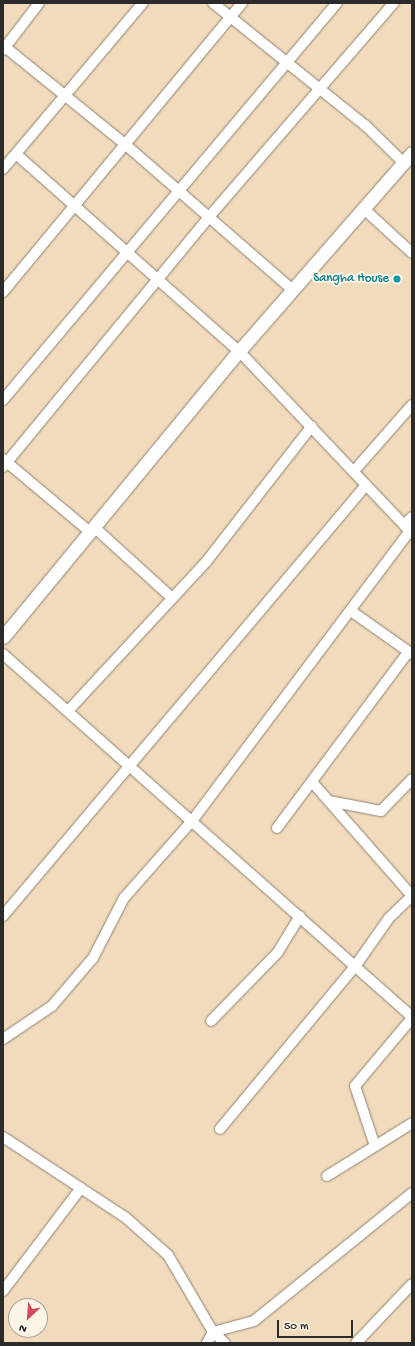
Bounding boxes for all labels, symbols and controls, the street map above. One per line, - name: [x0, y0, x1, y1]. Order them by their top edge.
- place label: Sangha House: [313, 271, 389, 287]
- marker: Sangha House: [392, 274, 402, 284]
- north arrow: [8, 1298, 48, 1338]
- scale bar: [279, 1312, 355, 1338]
- text: 50 m: [284, 1320, 309, 1334]
- text: N: [17, 1321, 29, 1335]

